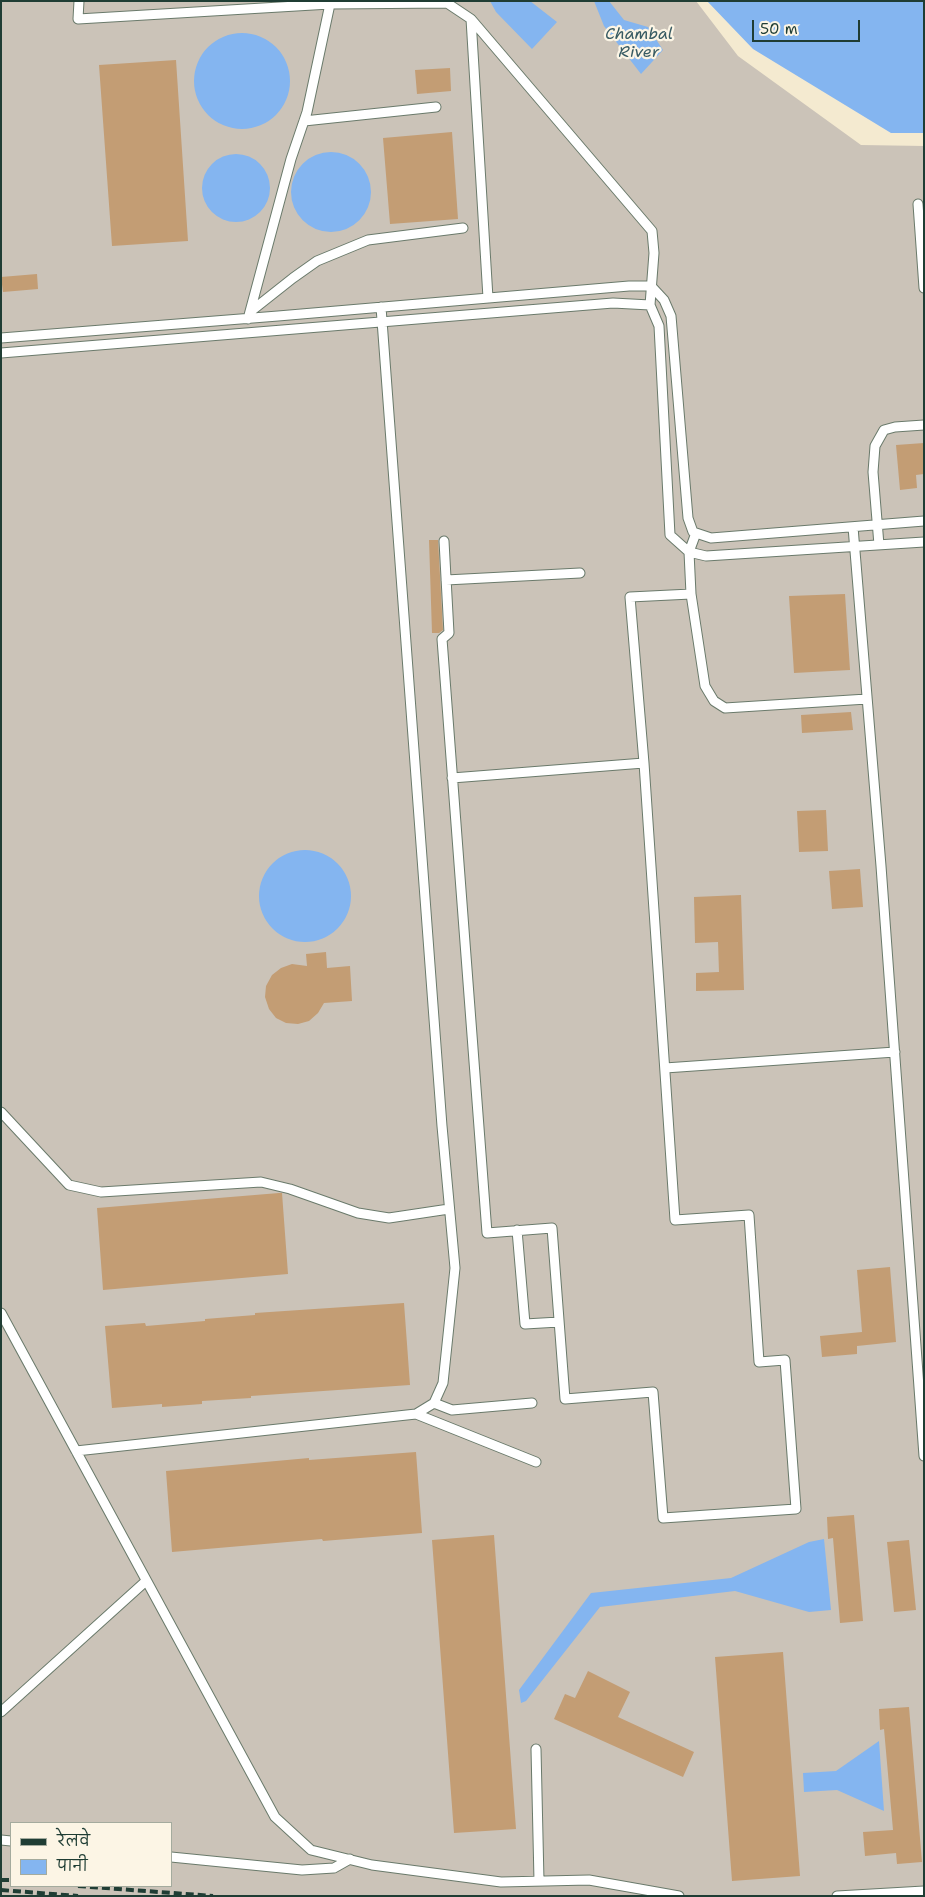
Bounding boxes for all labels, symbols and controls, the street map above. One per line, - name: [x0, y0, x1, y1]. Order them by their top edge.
- scale bar: [755, 10, 862, 42]
- text: 50 m: [760, 19, 798, 39]
- water label: Chambal River: [605, 25, 673, 63]
- legend: [10, 1822, 172, 1887]
- text: रेलवे: [57, 1831, 90, 1851]
- text: पानी: [57, 1856, 88, 1876]

